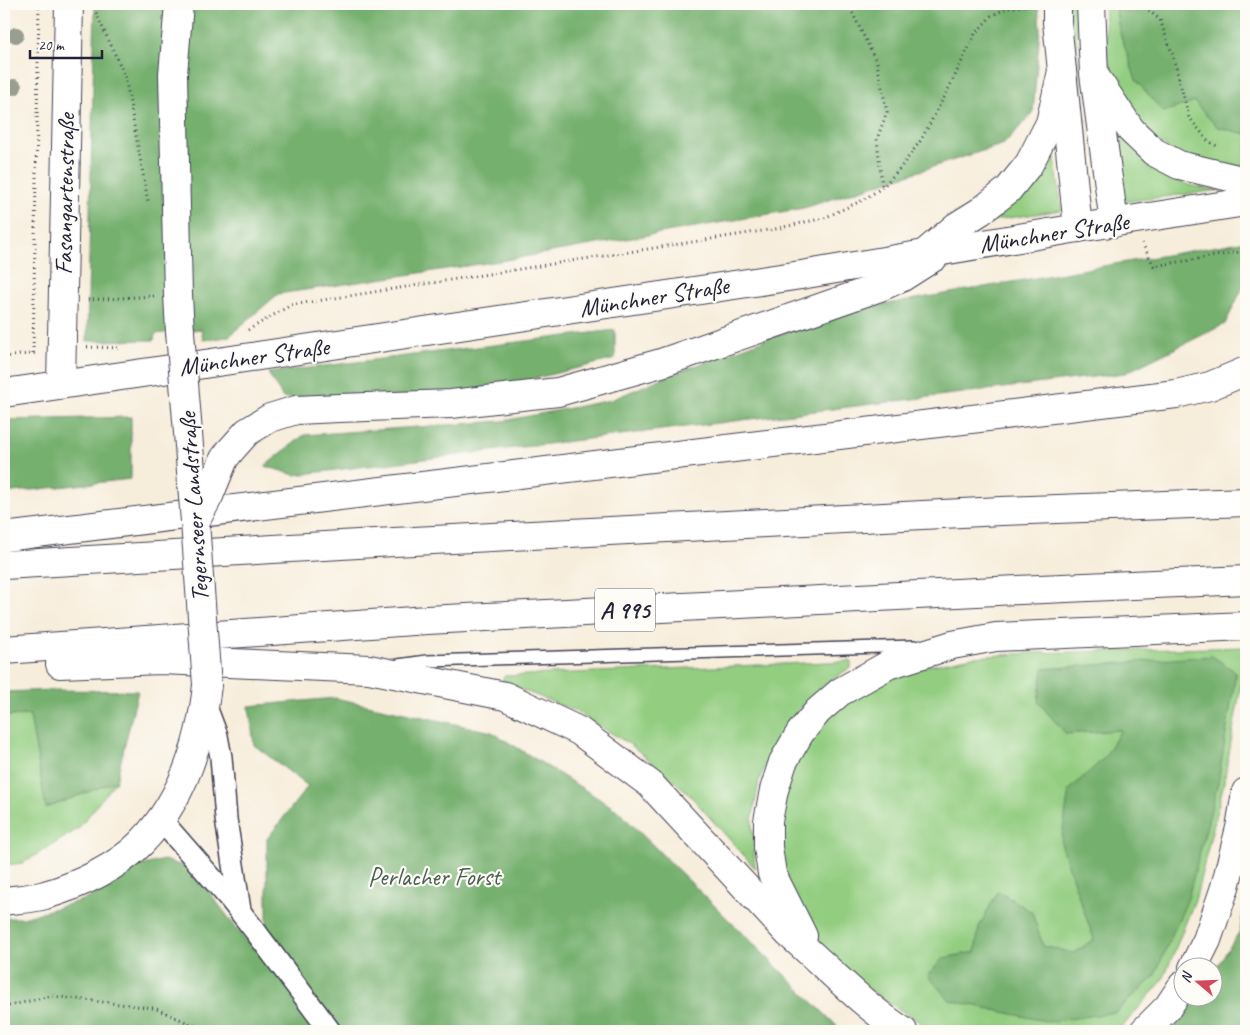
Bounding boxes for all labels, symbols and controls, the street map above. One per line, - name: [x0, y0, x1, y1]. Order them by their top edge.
- scale bar: [30, 28, 102, 60]
- text: 20 m: [38, 36, 65, 55]
- street label: Fasangartenstraße: [48, 111, 82, 275]
- street label: Münchner Straße: [977, 205, 1133, 261]
- street label: Münchner Straße: [577, 269, 733, 325]
- street label: Münchner Straße: [177, 330, 333, 383]
- street label: Tegernseer Landstraße: [171, 409, 217, 603]
- road number: A 995: [595, 588, 655, 632]
- park label: Perlacher Forst: [368, 861, 503, 893]
- north arrow: [1172, 958, 1222, 1008]
- text: N: [1177, 969, 1196, 985]

